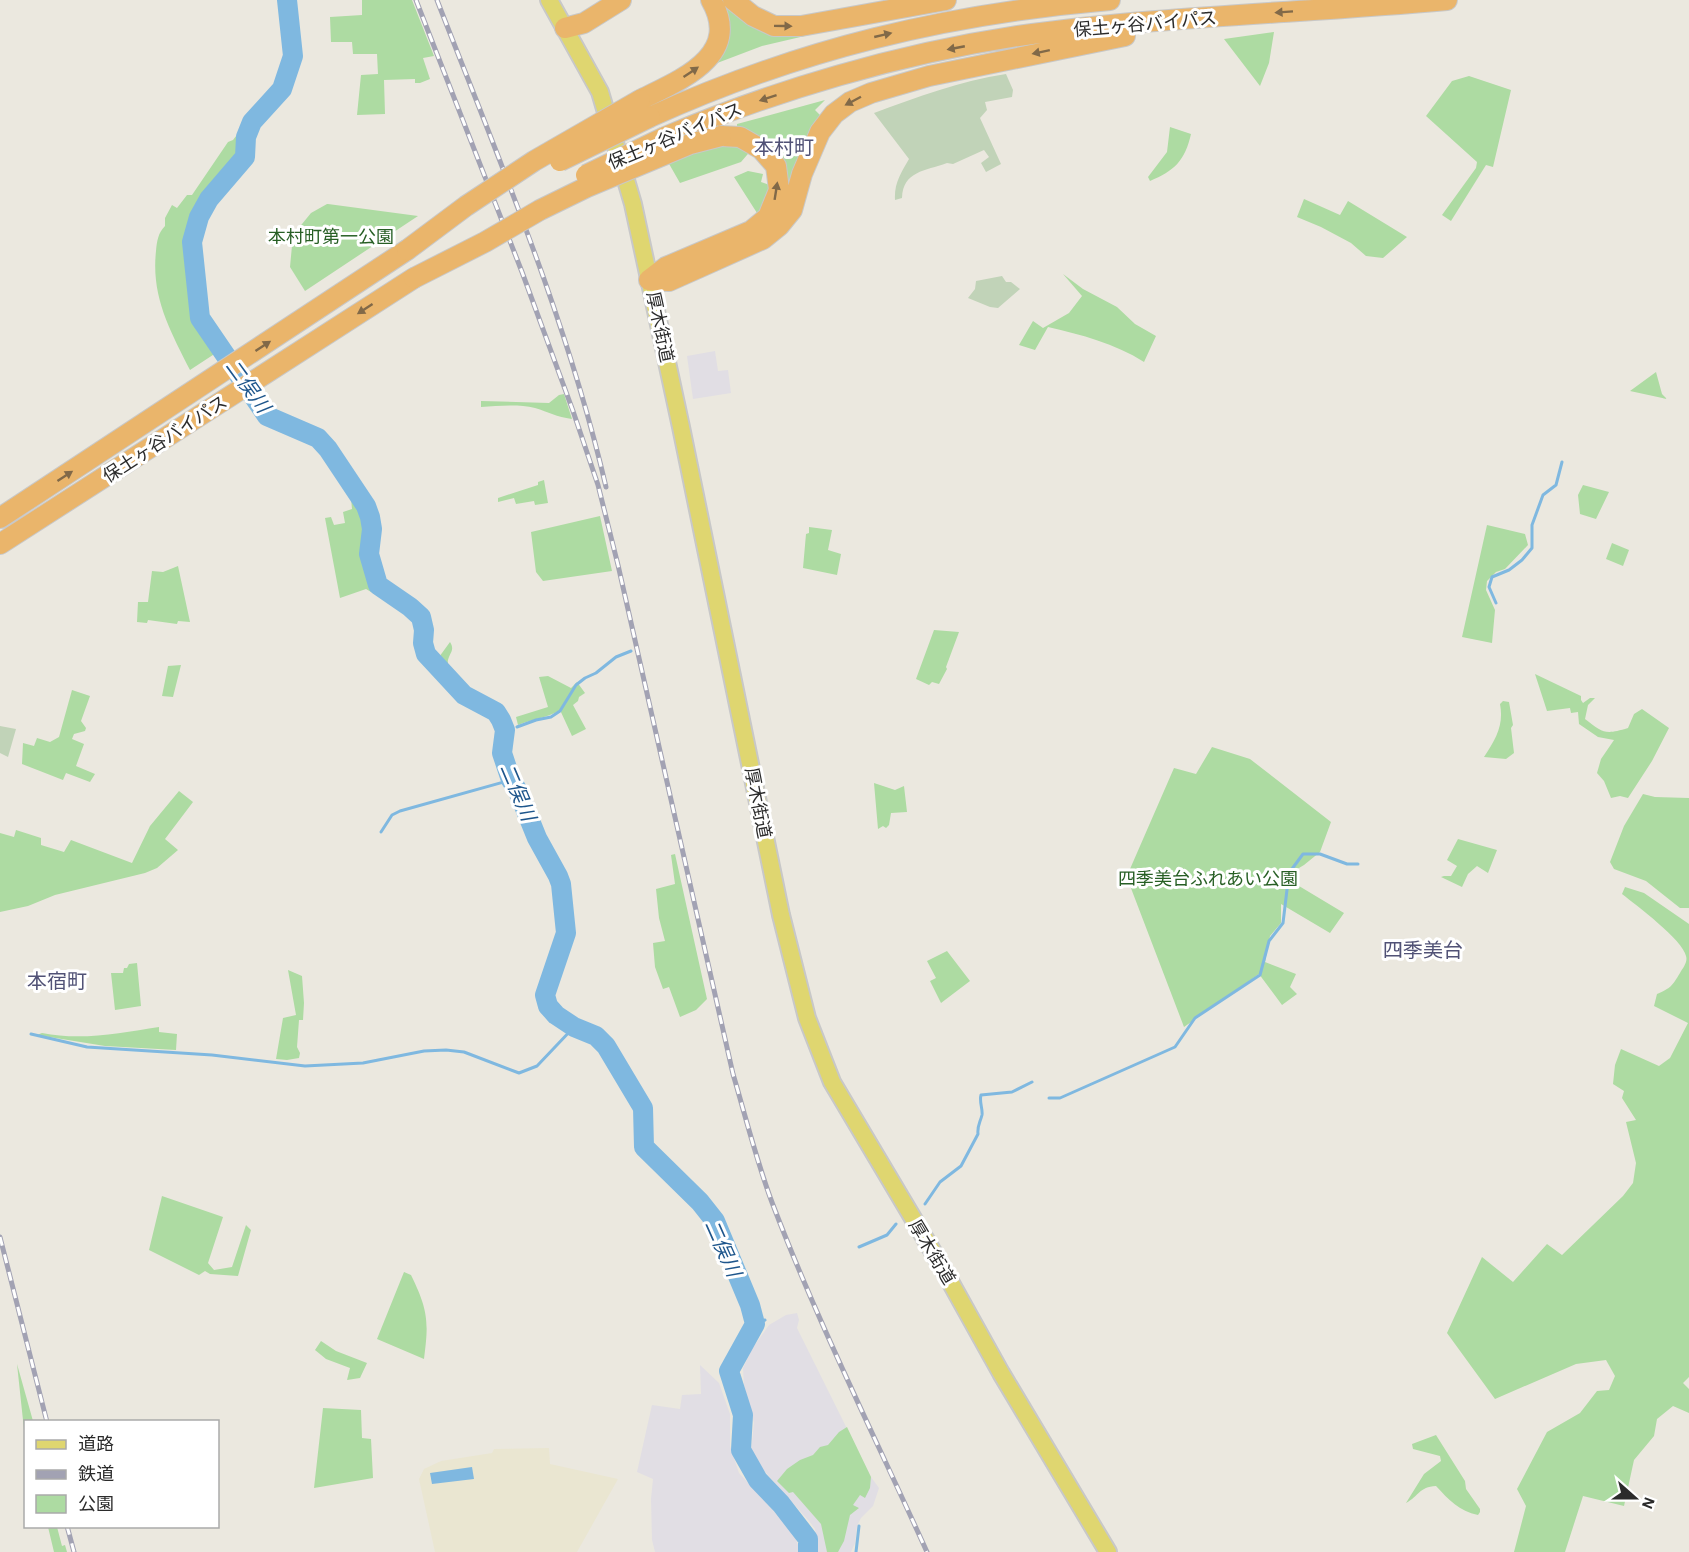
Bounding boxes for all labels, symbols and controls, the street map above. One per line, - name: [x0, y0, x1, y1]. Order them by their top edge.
- one-way arrow: [1274, 8, 1293, 17]
- street label: 保土ヶ谷バイパス: [1073, 9, 1217, 40]
- one-way arrow: [774, 21, 793, 31]
- one-way arrow: [874, 30, 892, 40]
- one-way arrow: [946, 44, 965, 53]
- one-way arrow: [1032, 48, 1051, 57]
- one-way arrow: [683, 66, 699, 78]
- one-way arrow: [759, 94, 777, 103]
- one-way arrow: [844, 96, 861, 106]
- street label: 保土ヶ谷バイパス: [605, 100, 745, 173]
- district label: 本村町: [754, 137, 814, 158]
- one-way arrow: [772, 181, 781, 200]
- park label: 本村町第一公園: [268, 227, 394, 247]
- street label: 厚木街道: [643, 290, 677, 364]
- one-way arrow: [357, 304, 373, 315]
- one-way arrow: [254, 340, 271, 351]
- water label: 二俣川: [221, 356, 275, 418]
- street label: 保土ヶ谷バイパス: [100, 392, 231, 487]
- one-way arrow: [56, 470, 72, 482]
- water label: 二俣川: [496, 760, 540, 826]
- street label: 厚木街道: [741, 766, 775, 840]
- park label: 四季美台ふれあい公園: [1118, 869, 1298, 889]
- district label: 四季美台: [1383, 940, 1463, 961]
- district label: 本宿町: [27, 971, 87, 992]
- street label: 厚木街道: [905, 1216, 959, 1288]
- water label: 二俣川: [701, 1217, 745, 1282]
- legend: [24, 1420, 219, 1528]
- text: 道路: [78, 1434, 114, 1454]
- text: 鉄道: [78, 1464, 114, 1484]
- north arrow: [1605, 1468, 1665, 1528]
- text: 公園: [78, 1495, 114, 1514]
- text: N: [1639, 1495, 1658, 1511]

